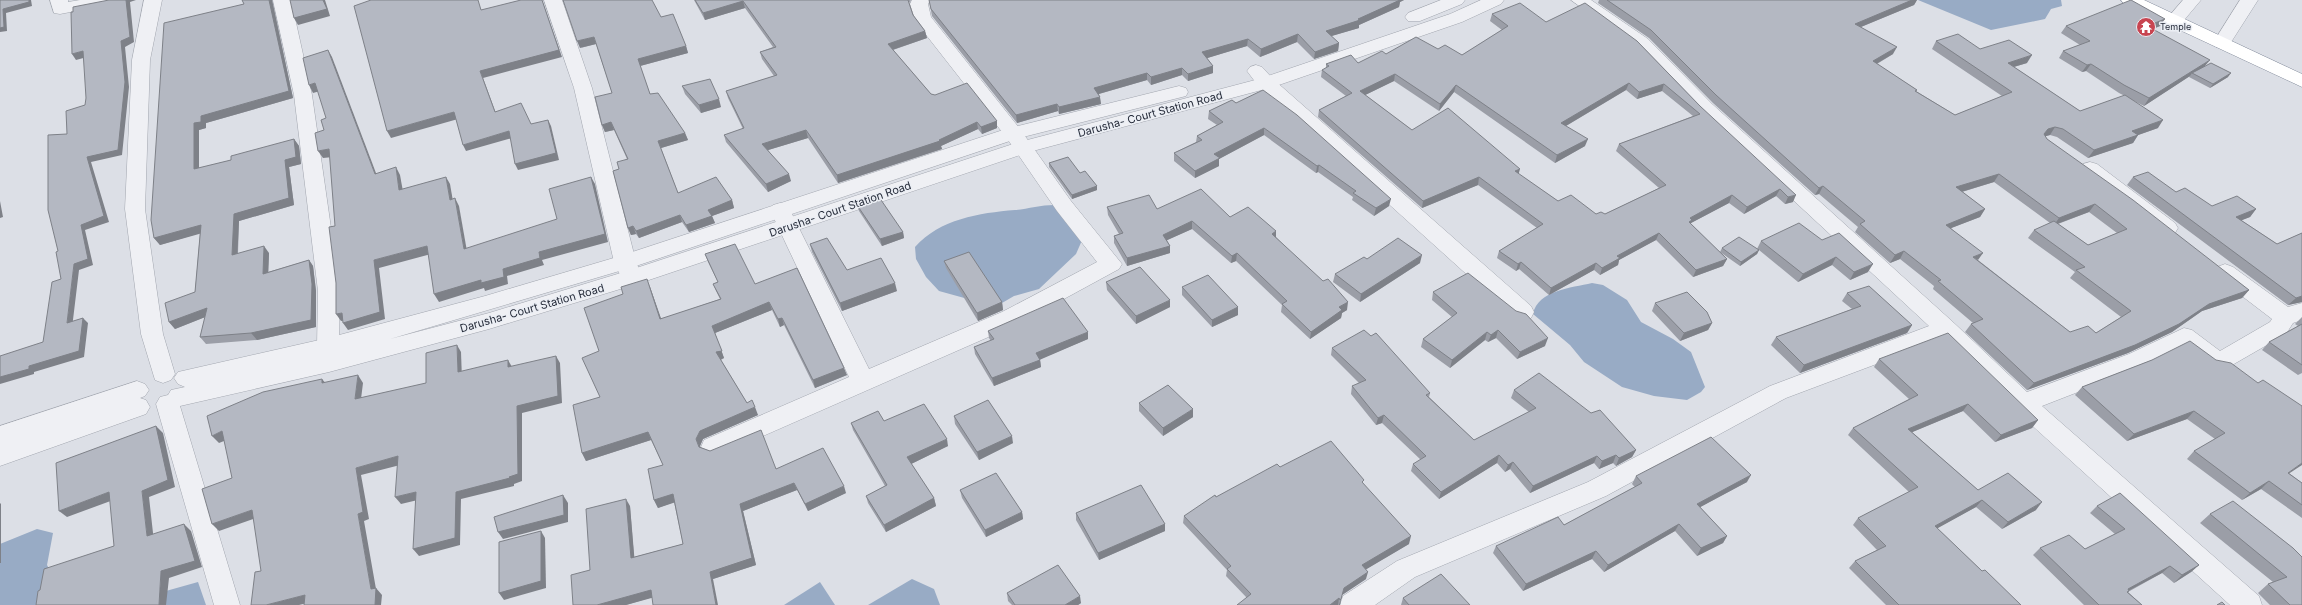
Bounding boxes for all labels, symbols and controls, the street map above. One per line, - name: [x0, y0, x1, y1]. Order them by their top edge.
- temple icon: Temple: [2135, 16, 2157, 38]
- place label: Temple: [2160, 21, 2191, 32]
- street label: Darusha- Court Station Road: [1076, 88, 1224, 140]
- street label: Darusha- Court Station Road: [767, 178, 913, 240]
- street label: Darusha- Court Station Road: [458, 281, 606, 335]

